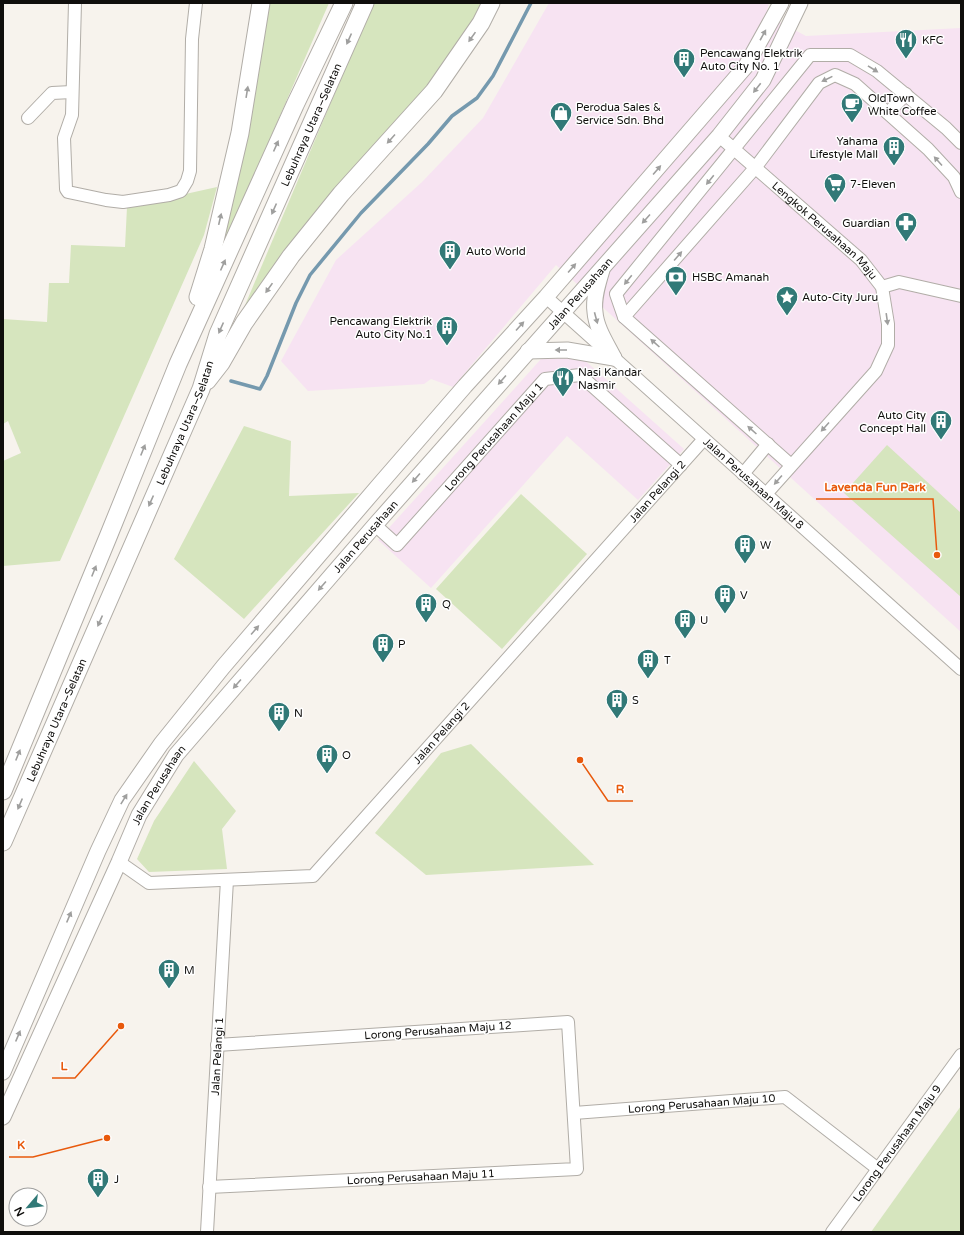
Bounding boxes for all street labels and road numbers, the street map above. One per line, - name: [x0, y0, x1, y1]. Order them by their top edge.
- street label: Lebuhraya Utara–Selatan: [278, 61, 344, 188]
- street label: Lengkok Perusahaan Maju: [769, 179, 880, 282]
- street label: Jalan Perusahaan: [545, 255, 615, 332]
- street label: Lebuhraya Utara–Selatan: [154, 359, 216, 487]
- street label: Lorong Perusahaan Maju 1: [442, 380, 546, 494]
- street label: Jalan Perusahaan Maju 8: [700, 435, 806, 532]
- street label: Jalan Pelangi 2: [627, 458, 689, 525]
- street label: Jalan Perusahaan: [331, 498, 401, 575]
- street label: Lebuhraya Utara–Selatan: [24, 657, 89, 784]
- street label: Jalan Pelangi 2: [411, 699, 473, 767]
- street label: Jalan Perusahaan: [130, 743, 189, 827]
- street label: Jalan Pelangi 1: [209, 1017, 226, 1096]
- street label: Lorong Perusahaan Maju 12: [364, 1019, 512, 1042]
- street label: Lorong Perusahaan Maju 9: [850, 1083, 944, 1204]
- street label: Lorong Perusahaan Maju 10: [627, 1092, 776, 1116]
- street label: Lorong Perusahaan Maju 11: [347, 1167, 495, 1187]

